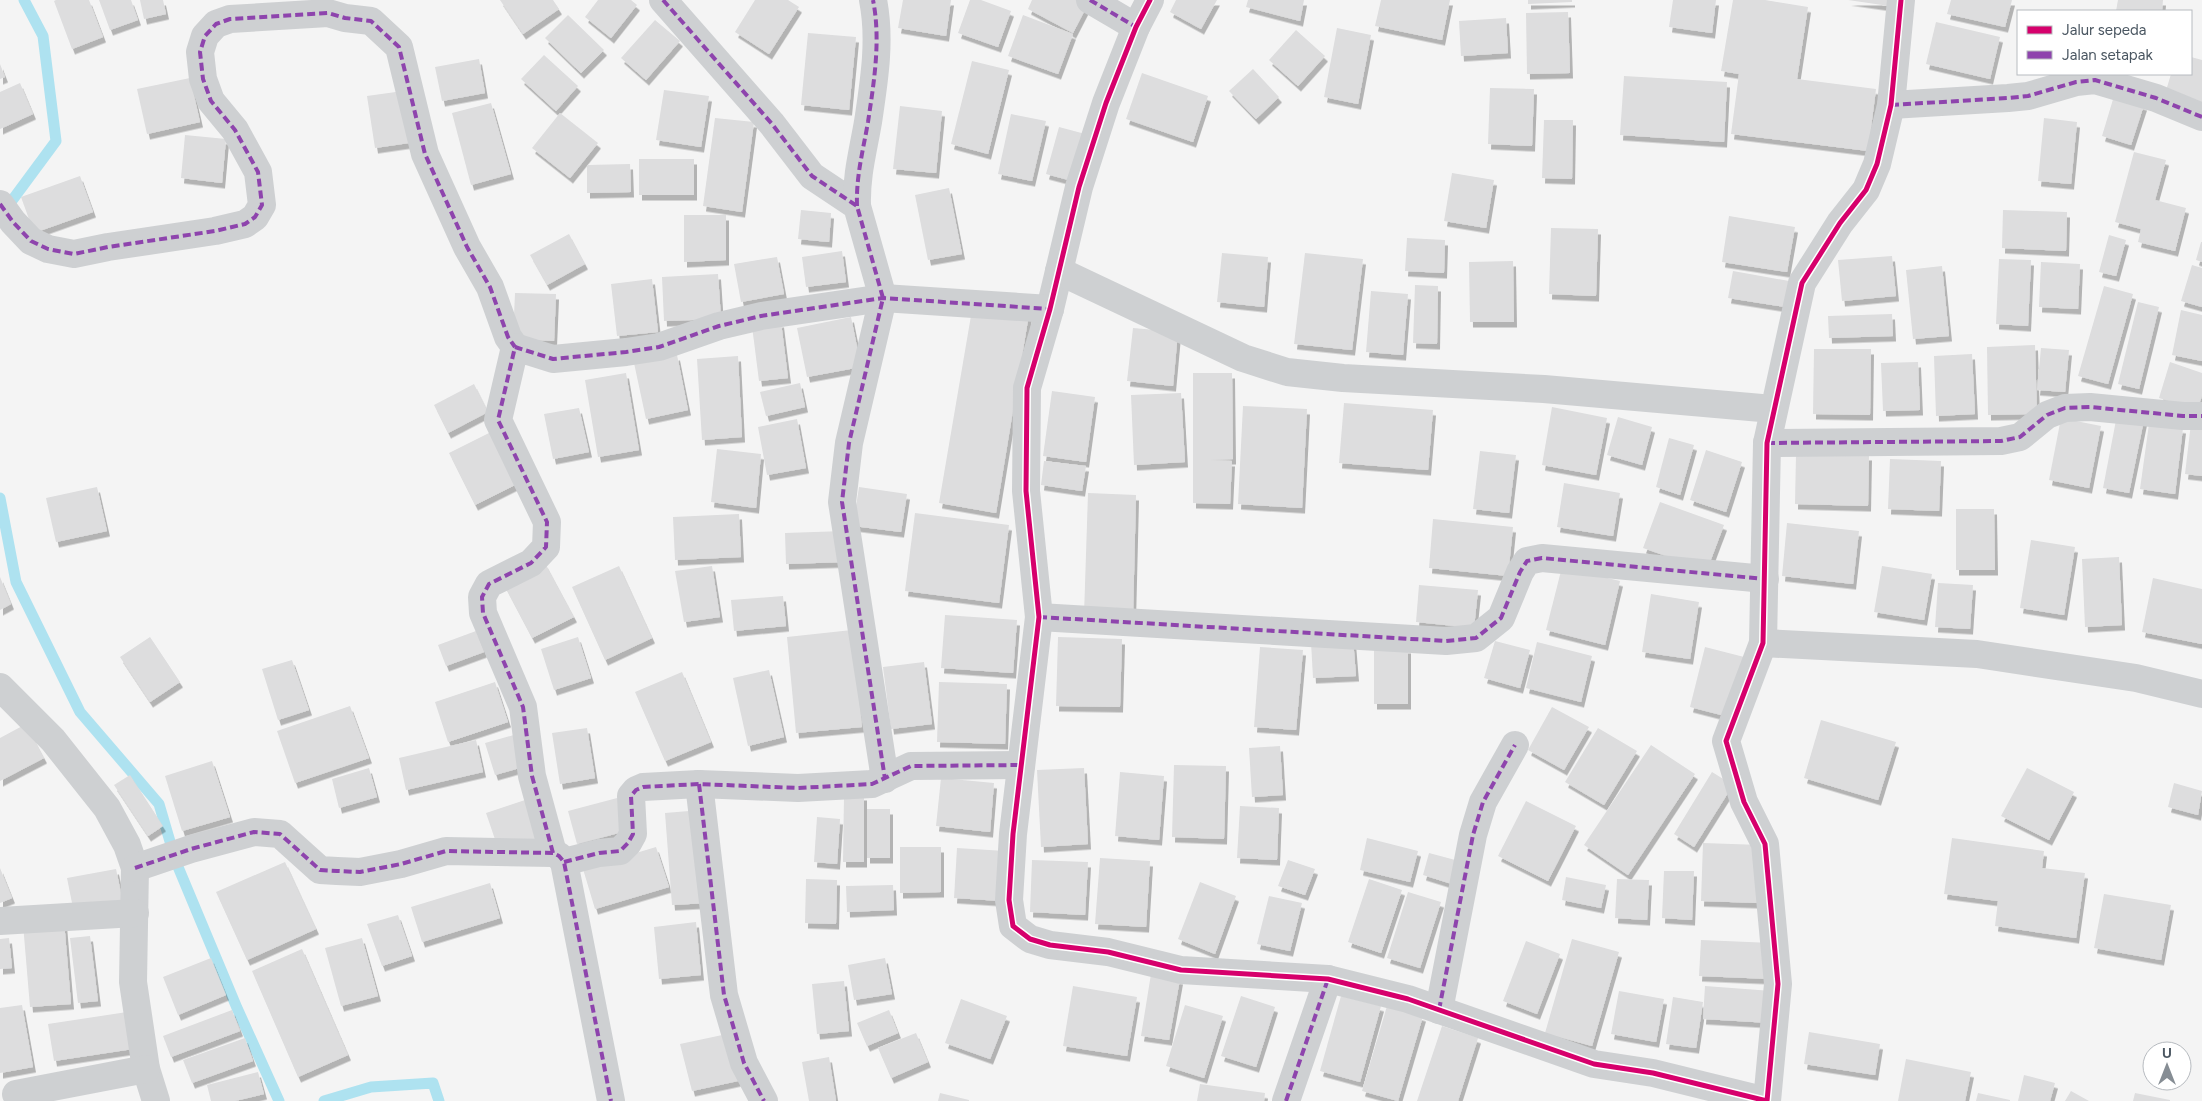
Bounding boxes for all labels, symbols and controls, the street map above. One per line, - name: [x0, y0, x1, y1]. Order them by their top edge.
- legend: [2017, 10, 2192, 75]
- text: Jalur sepeda: [2062, 21, 2147, 39]
- text: Jalan setapak: [2062, 46, 2153, 64]
- north arrow: [2142, 1041, 2192, 1091]
- text: U: [2162, 1045, 2172, 1062]

